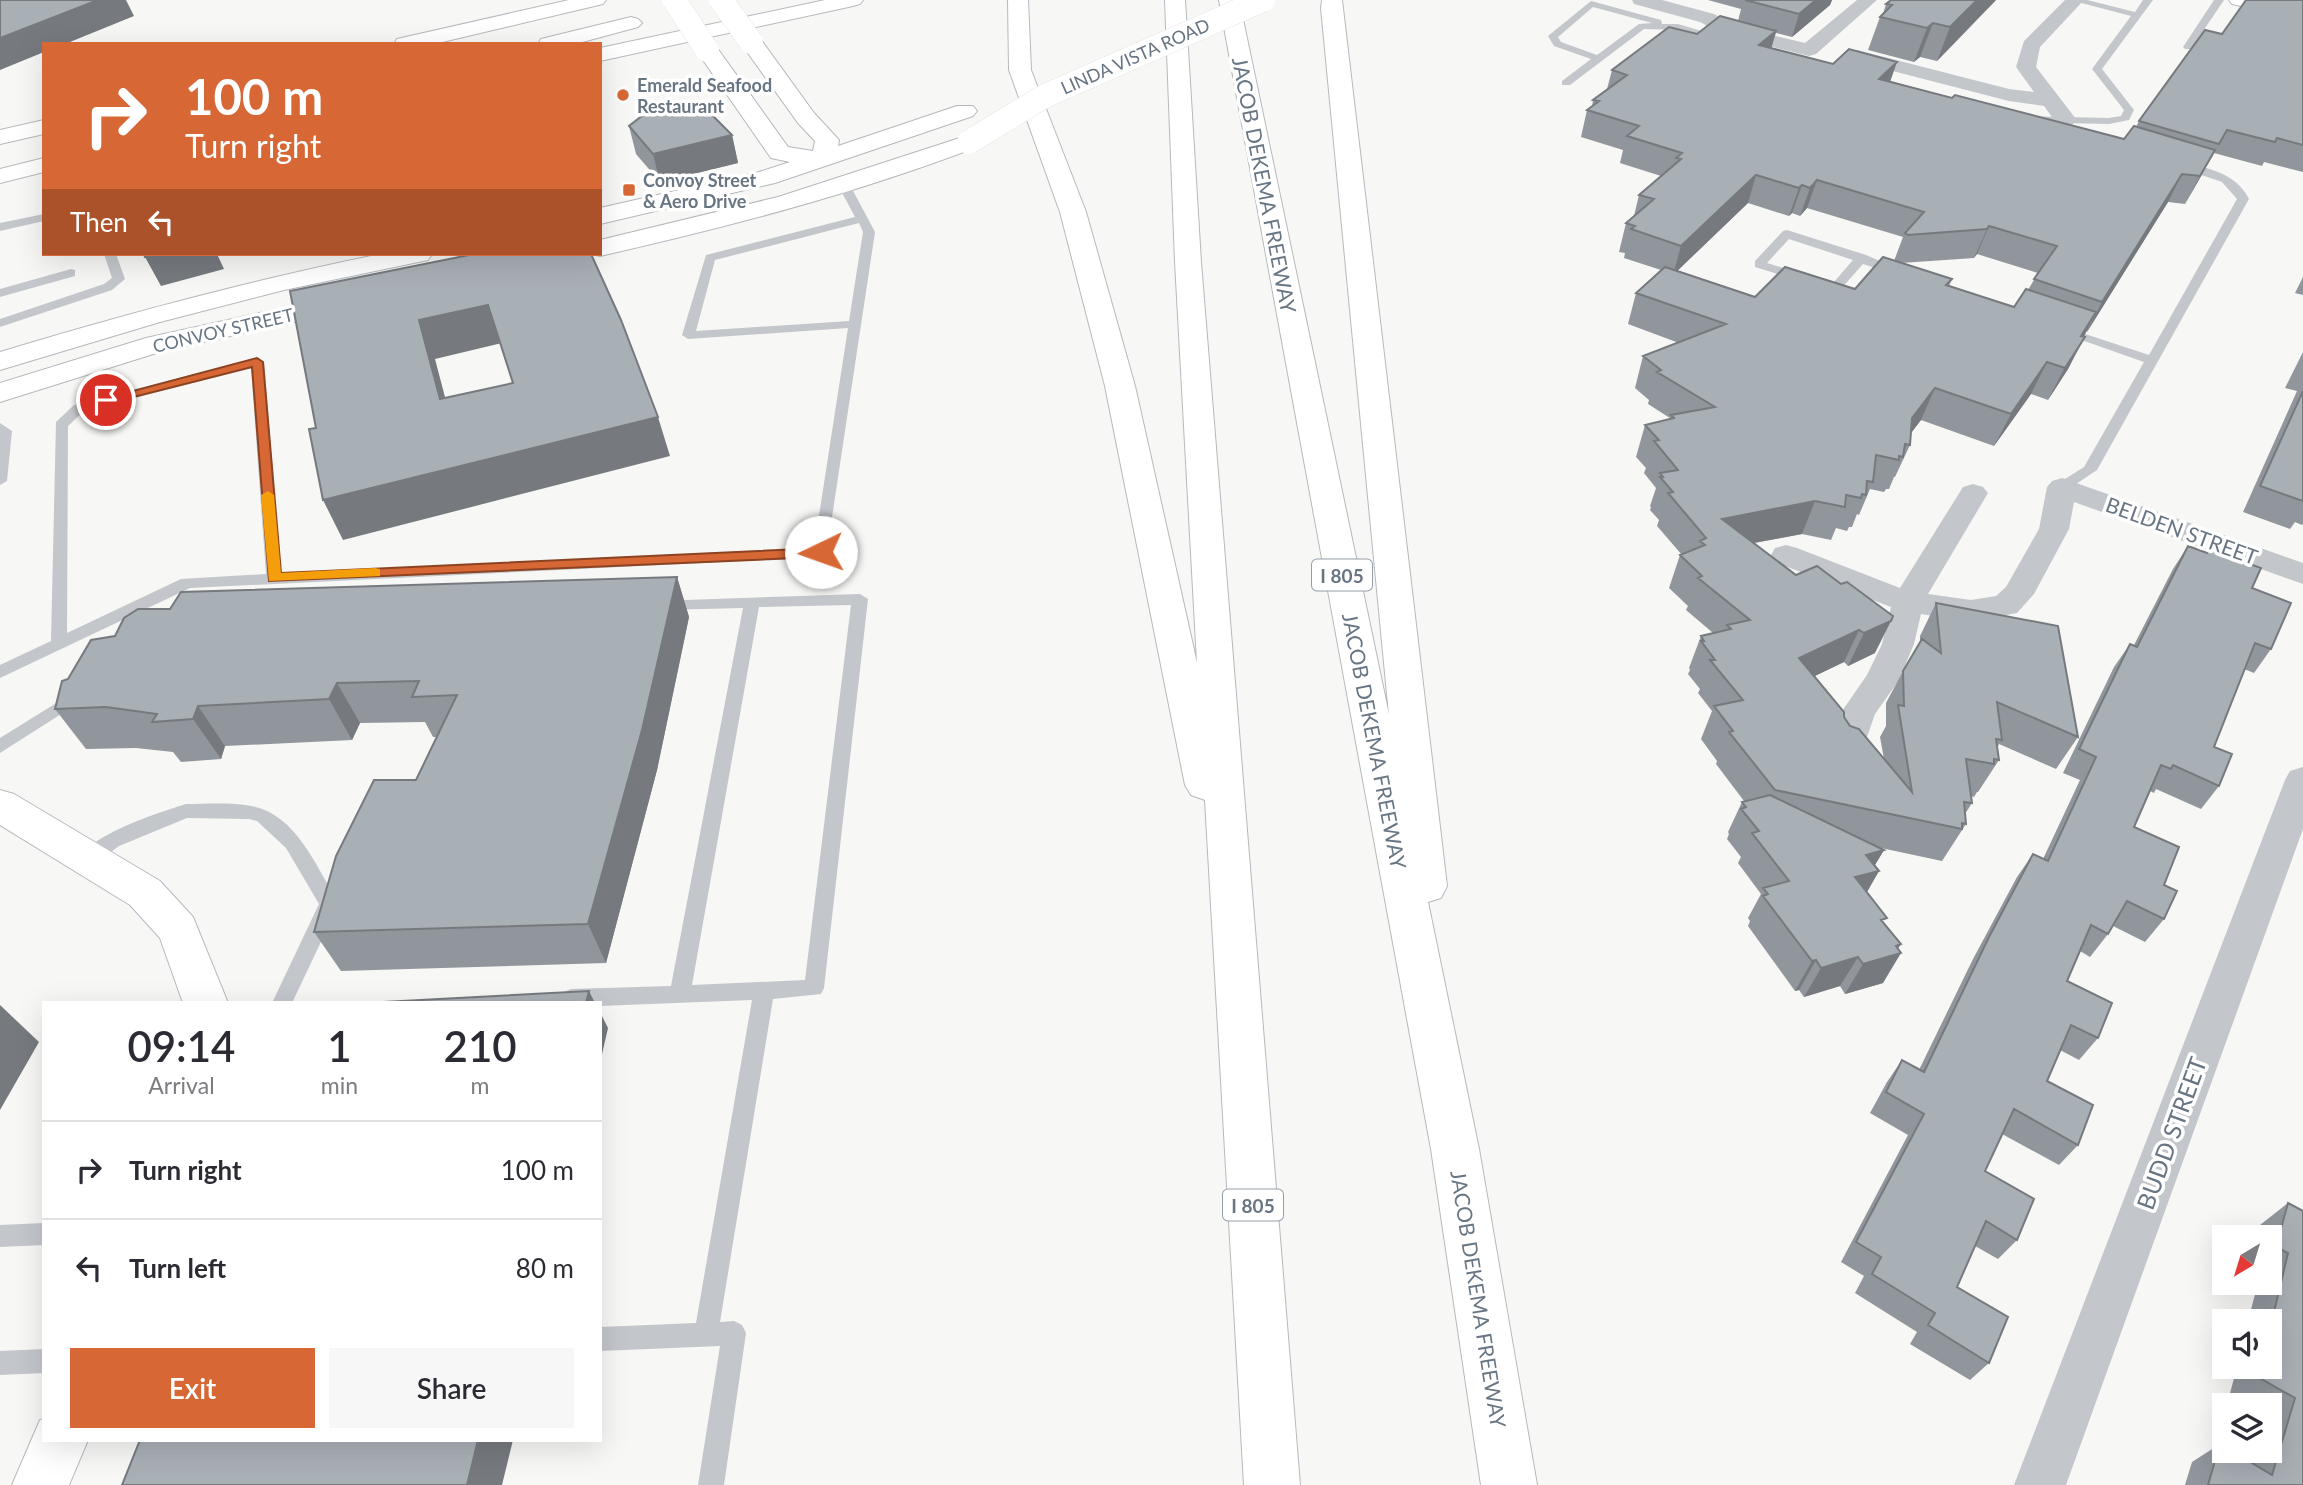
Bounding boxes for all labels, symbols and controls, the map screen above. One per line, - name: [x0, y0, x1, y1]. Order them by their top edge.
- street label: LINDA VISTA ROAD: [1057, 13, 1213, 99]
- street label: JACOB DEKEMA FREEWAY: [1228, 55, 1302, 316]
- text: 100 m: [185, 67, 323, 125]
- icon: right: [70, 70, 161, 161]
- place label: Emerald Seafood Restaurant: [637, 74, 772, 117]
- marker: Emerald Seafood Restaurant: [615, 87, 631, 103]
- text: Turn right: [185, 126, 321, 165]
- place label: Convoy Street & Aero Drive: [643, 169, 756, 212]
- marker: Convoy Street & Aero Drive: [621, 182, 637, 198]
- icon: left: [142, 203, 180, 241]
- text: Then: [70, 206, 128, 238]
- street label: CONVOY STREET: [151, 303, 296, 357]
- pin: [76, 370, 136, 430]
- icon: arrive: [87, 381, 125, 419]
- street label: BELDEN STREET: [2103, 491, 2262, 569]
- position arrow: [784, 515, 858, 589]
- road number: I 805: [1312, 560, 1372, 590]
- street label: JACOB DEKEMA FREEWAY: [1338, 611, 1412, 872]
- text: 09:14: [127, 1021, 235, 1071]
- text: 1: [327, 1021, 352, 1071]
- text: 210: [444, 1021, 517, 1071]
- street label: BUDD STREET: [2130, 1053, 2212, 1213]
- text: Arrival: [148, 1071, 215, 1099]
- text: min: [321, 1071, 358, 1099]
- text: m: [471, 1071, 490, 1099]
- icon: right: [70, 1151, 108, 1189]
- text: Turn right: [129, 1154, 242, 1186]
- text: 100 m: [501, 1154, 574, 1186]
- street label: JACOB DEKEMA FREEWAY: [1446, 1168, 1512, 1430]
- road number: I 805: [1223, 1190, 1283, 1220]
- north arrow: [2212, 1225, 2282, 1295]
- map controls: [2212, 1225, 2282, 1463]
- icon: left: [70, 1249, 108, 1287]
- text: Turn left: [129, 1252, 226, 1284]
- text: 80 m: [516, 1252, 574, 1284]
- button: sound: [2212, 1309, 2282, 1379]
- button: Exit: [70, 1348, 315, 1428]
- button: Share: [329, 1348, 574, 1428]
- button: layers: [2212, 1393, 2282, 1463]

